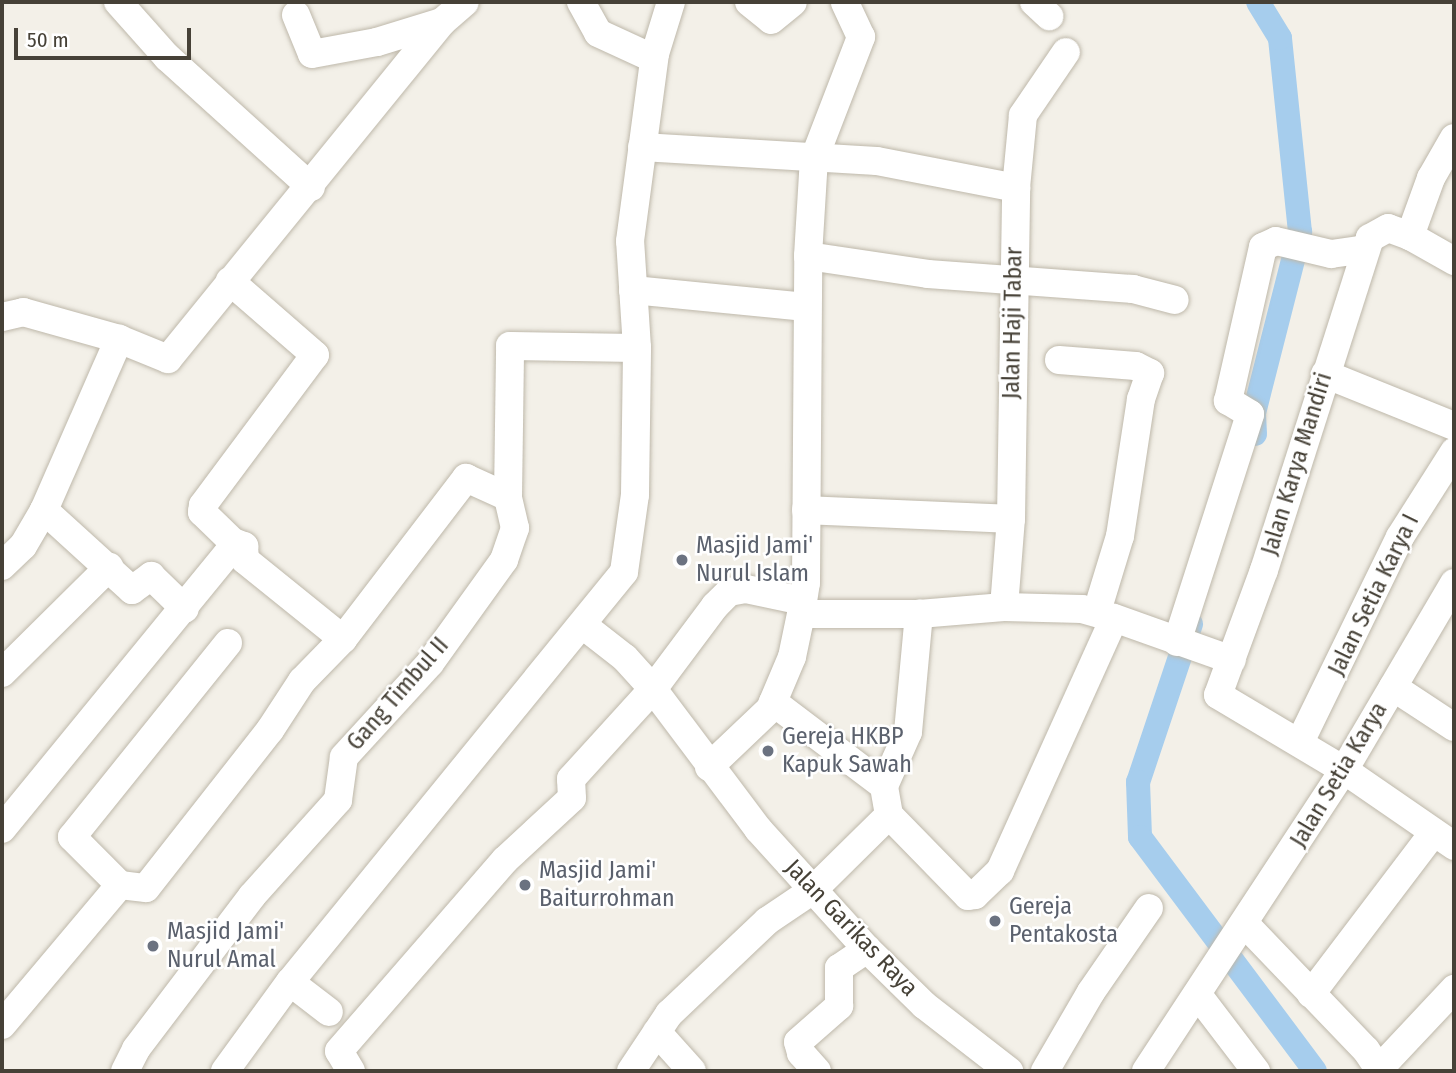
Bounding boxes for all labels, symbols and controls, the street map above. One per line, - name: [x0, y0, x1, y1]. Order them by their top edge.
- scale bar: [18, 14, 194, 58]
- text: 50 m: [27, 27, 69, 53]
- street label: Jalan Haji Tabar: [997, 247, 1029, 399]
- street label: Jalan Karya Mandiri: [1256, 369, 1338, 559]
- street label: Jalan Setia Karya I: [1322, 510, 1426, 680]
- place label: Masjid Jami' Nurul Islam: [696, 532, 813, 588]
- marker: Masjid Jami' Nurul Islam: [674, 552, 690, 568]
- street label: Gang Timbul II: [341, 632, 455, 756]
- street label: Jalan Setia Karya: [1284, 697, 1394, 853]
- place label: Gereja HKBP Kapuk Sawah: [782, 723, 912, 779]
- marker: Gereja HKBP Kapuk Sawah: [760, 743, 776, 759]
- street label: Jalan Garikas Raya: [778, 854, 924, 1002]
- place label: Masjid Jami' Baiturrohman: [539, 857, 675, 913]
- marker: Masjid Jami' Baiturrohman: [517, 877, 533, 893]
- place label: Gereja Pentakosta: [1009, 893, 1118, 949]
- marker: Gereja Pentakosta: [987, 913, 1003, 929]
- place label: Masjid Jami' Nurul Amal: [167, 918, 284, 974]
- marker: Masjid Jami' Nurul Amal: [145, 938, 161, 954]

